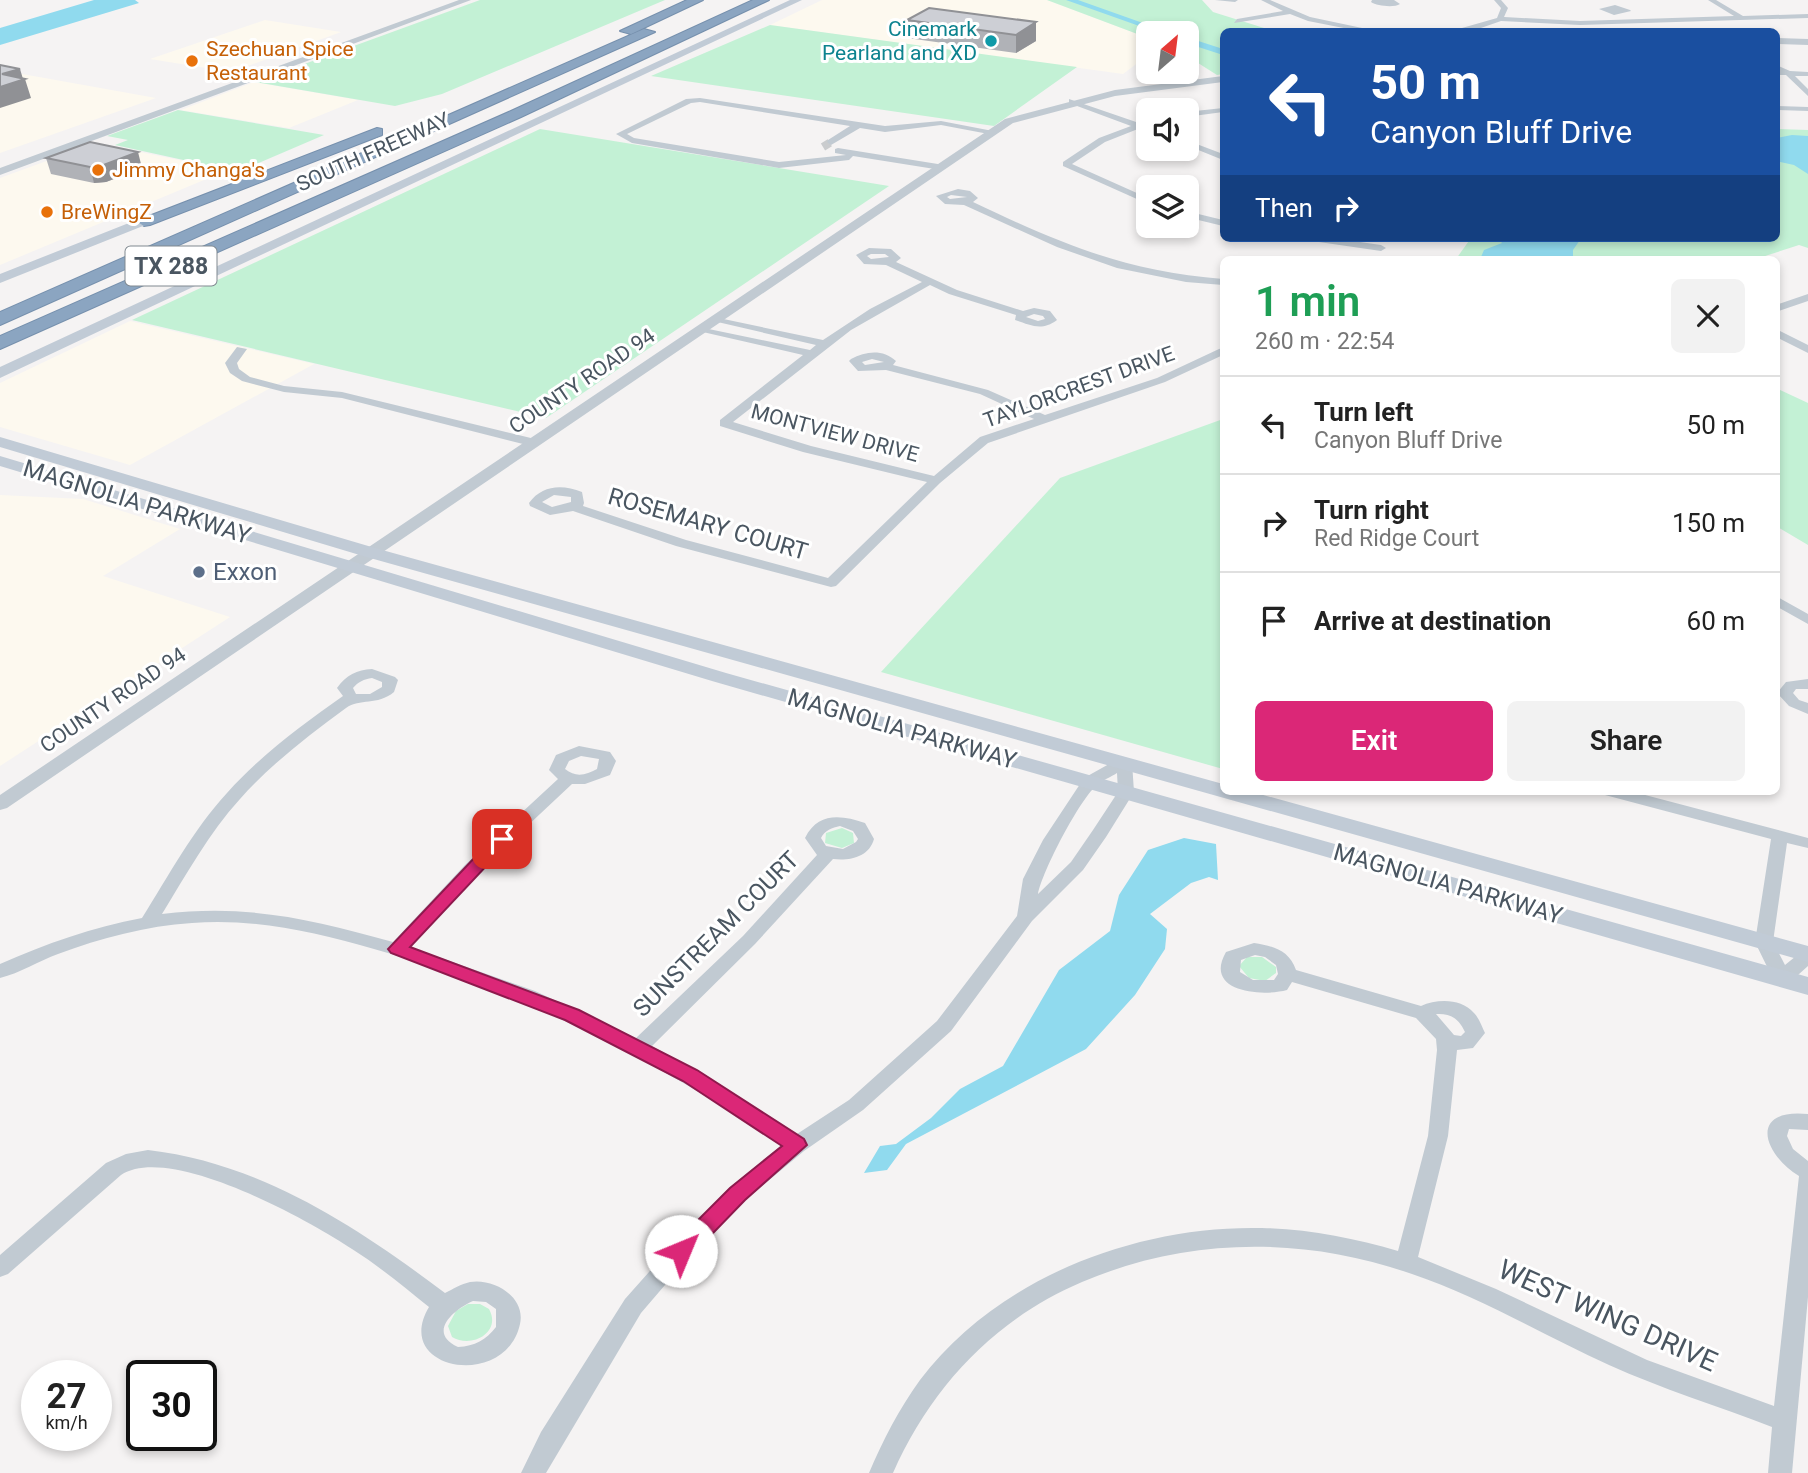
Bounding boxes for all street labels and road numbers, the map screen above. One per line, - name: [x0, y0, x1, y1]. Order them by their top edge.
- street label: SOUTH FREEWAY: [293, 107, 454, 197]
- road number: TX 288: [125, 246, 216, 286]
- street label: COUNTY ROAD 94: [505, 323, 660, 439]
- street label: TAYLORCREST DRIVE: [980, 341, 1178, 433]
- street label: MONTVIEW DRIVE: [748, 399, 922, 467]
- street label: MAGNOLIA PARKWAY: [20, 454, 255, 550]
- street label: ROSEMARY COURT: [605, 482, 811, 566]
- street label: COUNTY ROAD 94: [36, 642, 191, 758]
- street label: MAGNOLIA PARKWAY: [784, 683, 1020, 775]
- street label: MAGNOLIA PARKWAY: [1330, 838, 1566, 930]
- street label: SUNSTREAM COURT: [627, 845, 805, 1023]
- street label: WEST WING DRIVE: [1493, 1252, 1722, 1379]

